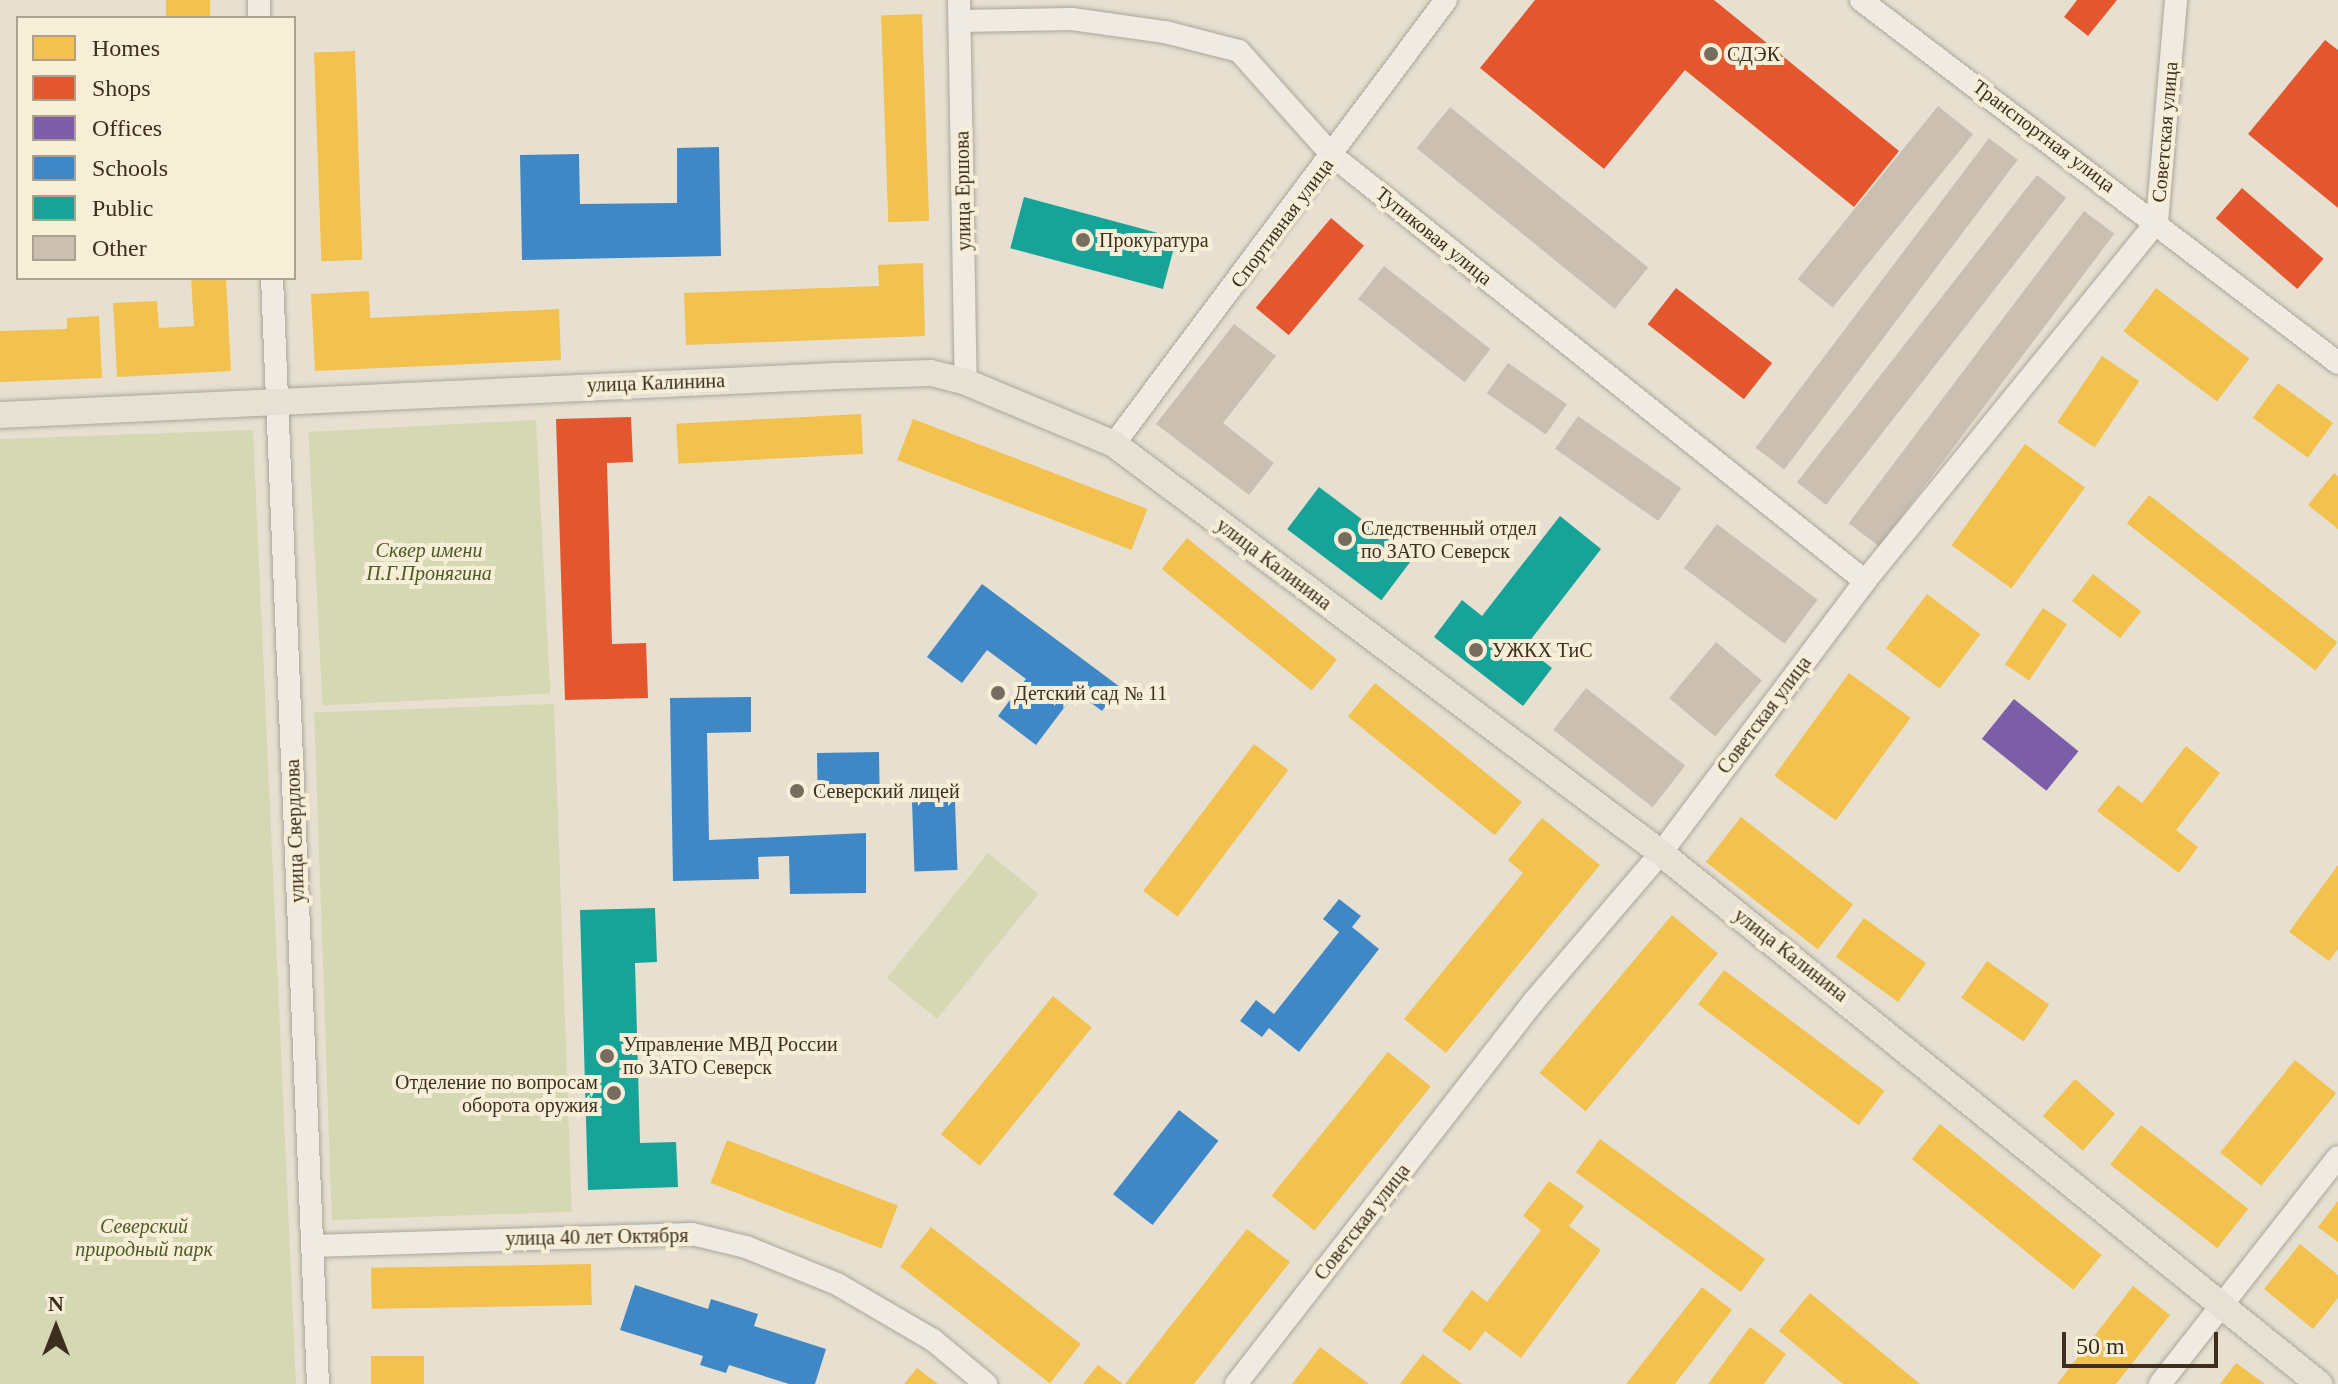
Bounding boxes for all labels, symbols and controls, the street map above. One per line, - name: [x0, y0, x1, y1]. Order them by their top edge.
- legend: [16, 16, 296, 280]
- text: Homes: [92, 35, 160, 61]
- place label: СДЭК: [1727, 42, 1780, 66]
- marker: СДЭК: [1702, 45, 1720, 63]
- street label: Советская улица: [2147, 61, 2183, 203]
- text: Shops: [92, 75, 151, 101]
- street label: Транспортная улица: [1968, 75, 2120, 197]
- text: Offices: [92, 115, 162, 141]
- street label: улица Ершова: [950, 131, 976, 251]
- street label: Спортивная улица: [1226, 154, 1338, 292]
- text: Schools: [92, 155, 168, 181]
- street label: Тупиковая улица: [1371, 182, 1497, 290]
- text: Public: [92, 195, 153, 221]
- place label: Прокуратура: [1099, 228, 1209, 252]
- marker: Прокуратура: [1074, 231, 1092, 249]
- text: Other: [92, 235, 147, 261]
- street label: улица Калинина: [587, 369, 725, 397]
- street label: улица Калинина: [1212, 513, 1336, 615]
- place label: Следственный отдел по ЗАТО Северск: [1361, 516, 1537, 563]
- marker: Следственный отдел по ЗАТО Северск: [1336, 530, 1354, 548]
- park label: Сквер имени П.Г.Пронягина: [366, 539, 492, 586]
- place label: УЖКХ ТиС: [1492, 638, 1593, 662]
- marker: УЖКХ ТиС: [1467, 641, 1485, 659]
- street label: Советская улица: [1712, 651, 1816, 779]
- place label: Детский сад № 11: [1014, 681, 1167, 705]
- marker: Детский сад № 11: [989, 684, 1007, 702]
- street label: улица Свердлова: [280, 759, 310, 903]
- place label: Северский лицей: [813, 779, 960, 803]
- marker: Северский лицей: [788, 782, 806, 800]
- street label: улица Калинина: [1729, 903, 1853, 1007]
- place label: Управление МВД России по ЗАТО Северск: [623, 1032, 838, 1079]
- marker: Управление МВД России по ЗАТО Северск: [598, 1047, 616, 1065]
- place label: Отделение по вопросам оборота оружия: [395, 1070, 598, 1117]
- marker: Отделение по вопросам оборота оружия: [605, 1084, 623, 1102]
- street label: Советская улица: [1309, 1159, 1415, 1285]
- park label: Северский природный парк: [75, 1215, 213, 1262]
- street label: улица 40 лет Октября: [505, 1223, 689, 1251]
- north arrow: [16, 1288, 96, 1368]
- text: N: [48, 1291, 64, 1316]
- scale bar: [2066, 1316, 2222, 1366]
- text: 50 m: [2076, 1333, 2125, 1359]

